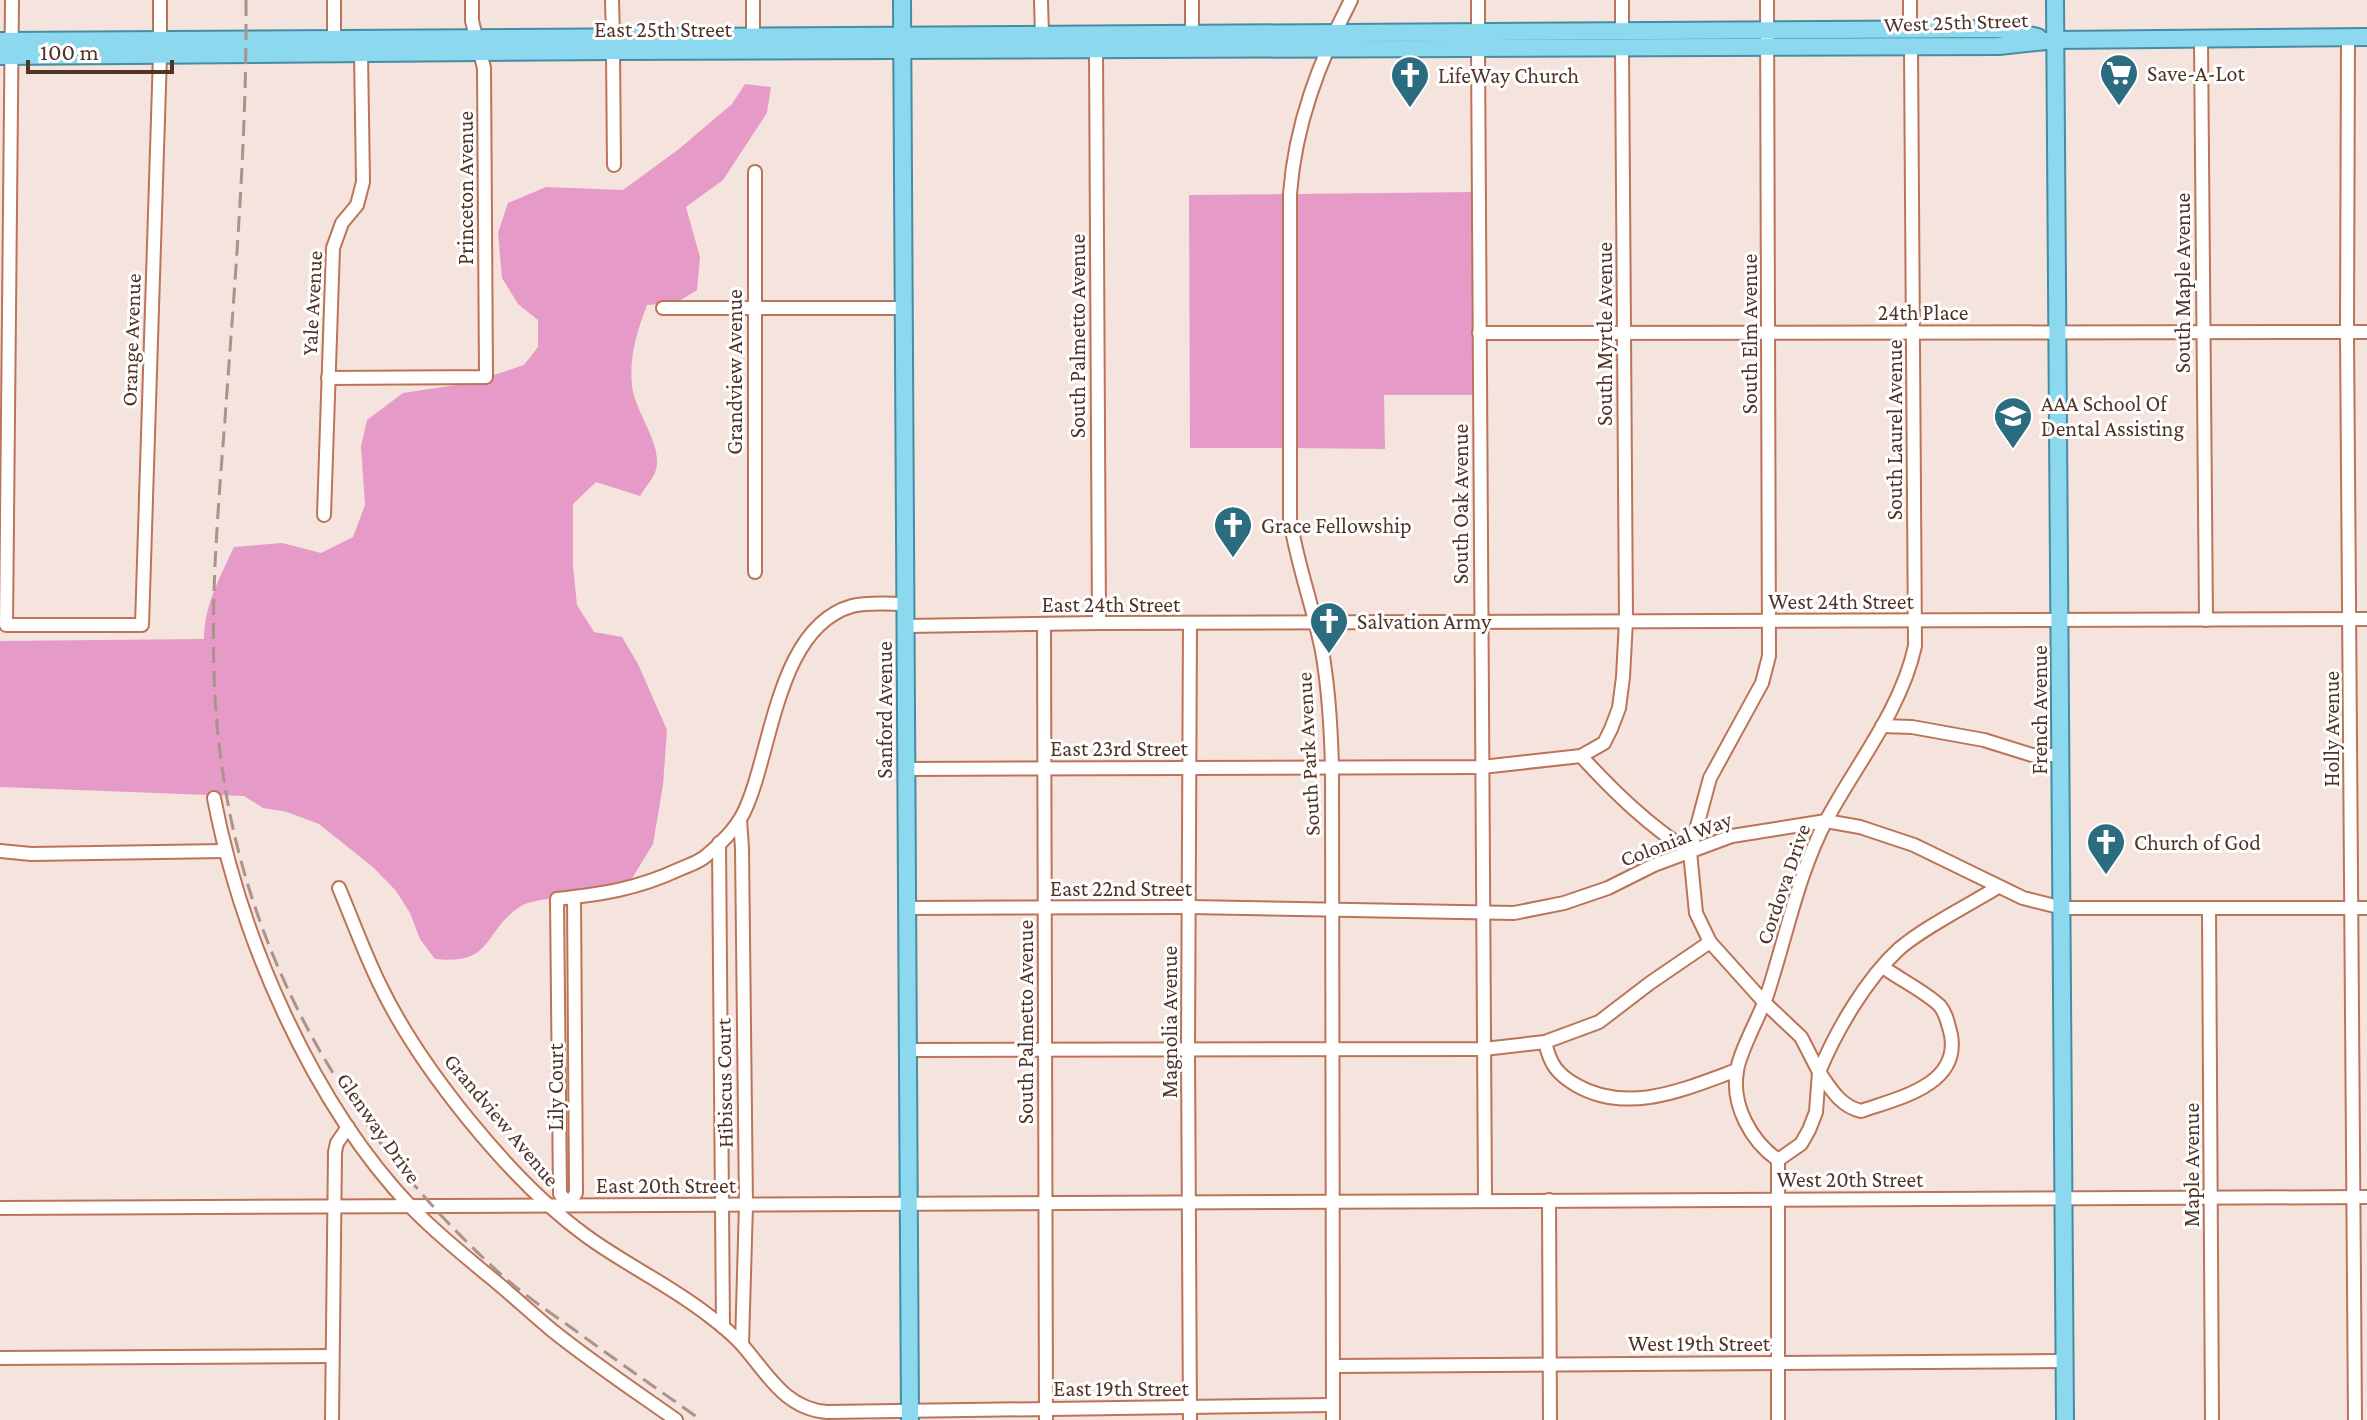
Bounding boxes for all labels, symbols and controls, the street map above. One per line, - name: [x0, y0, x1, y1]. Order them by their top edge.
- street label: West 25th Street: [1883, 7, 2029, 37]
- street label: East 25th Street: [594, 17, 733, 42]
- scale bar: [28, 24, 172, 74]
- text: 100 m: [40, 38, 99, 65]
- supermarket icon: Save-A-Lot: [2098, 52, 2140, 107]
- church icon: LifeWay Church: [1389, 54, 1431, 109]
- place label: Save-A-Lot: [2147, 61, 2245, 86]
- place label: LifeWay Church: [1438, 63, 1579, 88]
- street label: Princeton Avenue: [453, 111, 478, 265]
- street label: South Maple Avenue: [2170, 193, 2195, 373]
- street label: South Palmetto Avenue: [1065, 234, 1090, 438]
- street label: South Myrtle Avenue: [1592, 242, 1617, 426]
- street label: Yale Avenue: [297, 250, 327, 356]
- street label: South Elm Avenue: [1737, 254, 1762, 414]
- street label: Orange Avenue: [116, 273, 146, 407]
- street label: Grandview Avenue: [722, 289, 747, 455]
- street label: 24th Place: [1878, 300, 1968, 325]
- street label: South Laurel Avenue: [1882, 340, 1907, 520]
- place label: AAA School Of Dental Assisting: [2041, 391, 2184, 441]
- school or university icon: AAA School Of Dental Assisting: [1992, 395, 2034, 450]
- street label: South Oak Avenue: [1448, 424, 1473, 584]
- church icon: Grace Fellowship: [1212, 504, 1254, 559]
- place label: Grace Fellowship: [1261, 513, 1412, 538]
- street label: West 24th Street: [1768, 589, 1914, 614]
- street label: East 24th Street: [1042, 592, 1181, 617]
- church icon: Salvation Army: [1308, 600, 1350, 655]
- place label: Salvation Army: [1357, 609, 1492, 634]
- street label: Sanford Avenue: [872, 641, 897, 779]
- street label: French Avenue: [2027, 645, 2052, 775]
- street label: South Park Avenue: [1291, 671, 1325, 837]
- street label: Holly Avenue: [2319, 671, 2344, 787]
- street label: East 23rd Street: [1050, 736, 1189, 761]
- street label: Colonial Way: [1617, 806, 1736, 872]
- street label: Cordova Drive: [1751, 820, 1815, 948]
- church icon: Church of God: [2085, 821, 2127, 876]
- place label: Church of God: [2134, 830, 2261, 855]
- street label: East 22nd Street: [1050, 876, 1193, 901]
- street label: South Palmetto Avenue: [1013, 920, 1038, 1124]
- street label: Magnolia Avenue: [1157, 946, 1182, 1098]
- street label: Hibiscus Court: [710, 1017, 738, 1148]
- street label: Lily Court: [543, 1043, 568, 1131]
- street label: Grandview Avenue: [439, 1049, 565, 1191]
- street label: Glenway Drive: [332, 1068, 426, 1188]
- street label: Maple Avenue: [2179, 1103, 2204, 1227]
- street label: West 20th Street: [1777, 1167, 1924, 1192]
- street label: East 20th Street: [596, 1173, 737, 1198]
- street label: West 19th Street: [1628, 1331, 1771, 1356]
- street label: East 19th Street: [1053, 1376, 1189, 1401]

